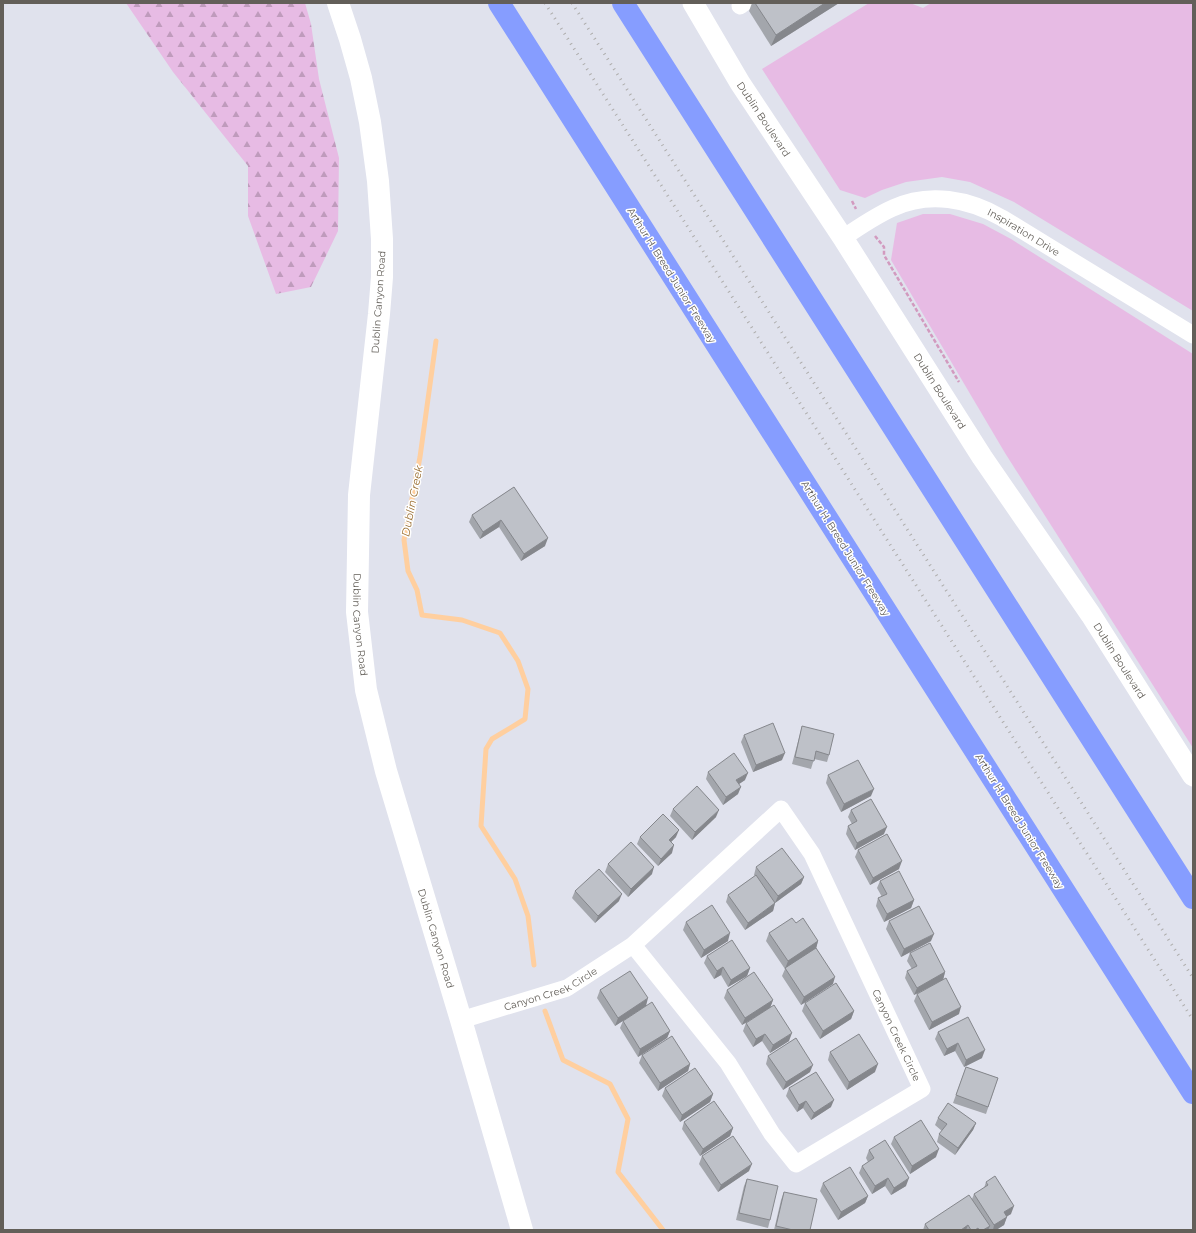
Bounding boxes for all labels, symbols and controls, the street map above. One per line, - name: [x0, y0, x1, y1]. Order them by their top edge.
- street label: Dublin Boulevard: [734, 79, 793, 159]
- street label: Arthur H. Breed Junior Freeway: [624, 205, 719, 346]
- street label: Inspiration Drive: [985, 206, 1062, 259]
- street label: Dublin Canyon Road: [368, 250, 389, 354]
- street label: Dublin Boulevard: [911, 351, 969, 432]
- water label: Dublin Creek: [398, 464, 426, 538]
- street label: Arthur H. Breed Junior Freeway: [798, 478, 893, 619]
- street label: Dublin Canyon Road: [350, 573, 370, 677]
- street label: Dublin Boulevard: [1090, 620, 1148, 701]
- street label: Arthur H. Breed Junior Freeway: [972, 751, 1067, 892]
- street label: Dublin Canyon Road: [415, 887, 457, 990]
- street label: Canyon Creek Circle: [502, 964, 600, 1014]
- street label: Canyon Creek Circle: [869, 987, 923, 1083]

